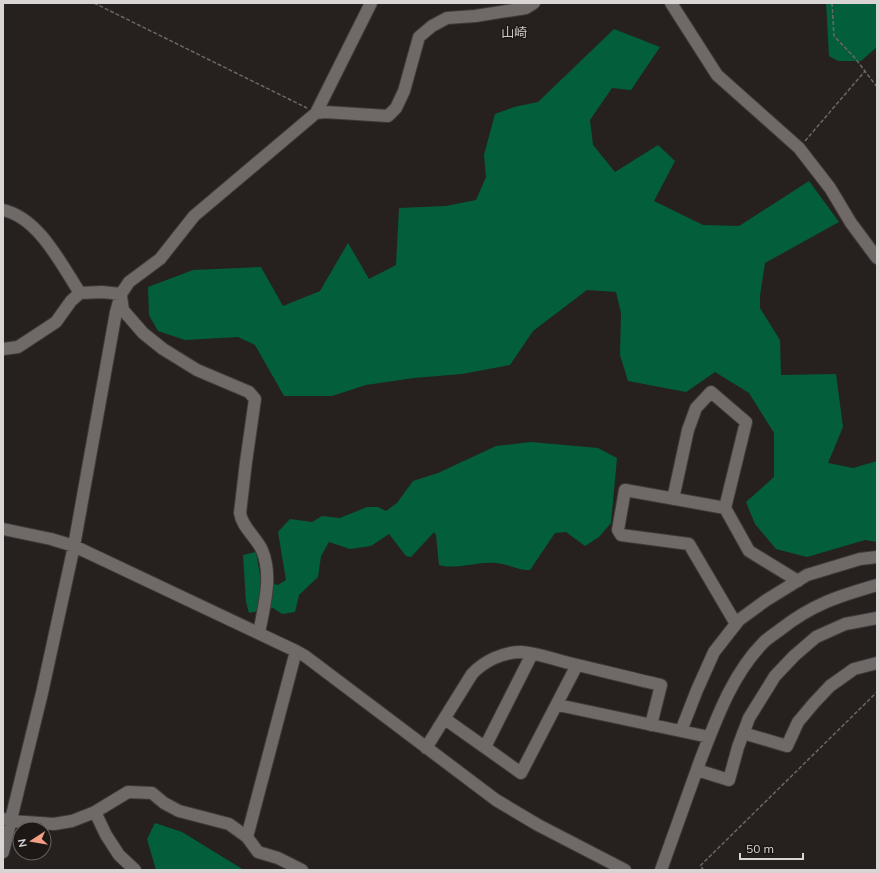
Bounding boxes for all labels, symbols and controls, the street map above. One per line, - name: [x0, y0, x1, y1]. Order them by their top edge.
- district label: 山崎: [501, 24, 527, 40]
- north arrow: [12, 821, 52, 861]
- scale bar: [740, 835, 803, 861]
- text: N: [15, 838, 30, 849]
- text: 50 m: [746, 841, 774, 856]

